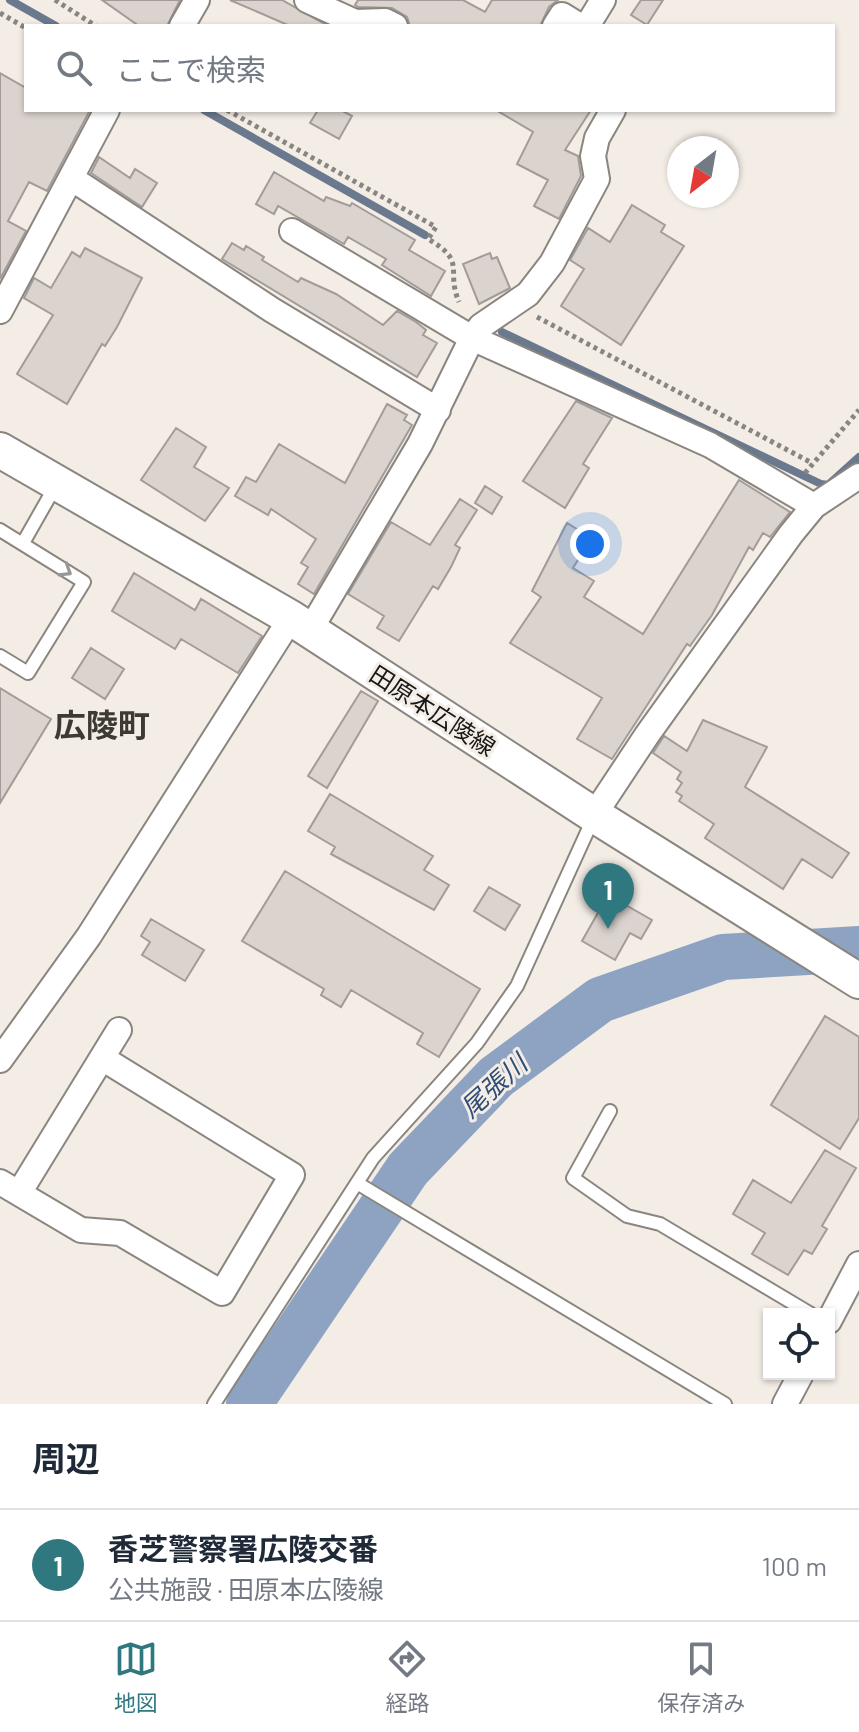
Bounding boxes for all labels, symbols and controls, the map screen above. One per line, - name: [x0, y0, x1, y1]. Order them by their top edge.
- search box: [24, 24, 835, 112]
- icon: search: [52, 46, 96, 90]
- text: ここで検索: [116, 51, 266, 87]
- north arrow: [667, 136, 739, 208]
- your location: [570, 524, 610, 564]
- one-way arrow: [58, 561, 72, 576]
- street label: 田原本広陵線: [365, 659, 501, 761]
- district label: 広陵町: [54, 705, 150, 743]
- pin: 1: [582, 863, 634, 929]
- water label: 尾張川: [454, 1045, 535, 1123]
- map controls: [763, 1308, 835, 1380]
- button: locate: [763, 1308, 835, 1380]
- text: 周辺: [32, 1437, 100, 1478]
- text: 香芝警察署広陵交番: [108, 1530, 378, 1566]
- text: 1: [53, 1550, 63, 1581]
- text: 100 m: [762, 1550, 827, 1581]
- text: 公共施設 · 田原本広陵線: [108, 1573, 384, 1604]
- tab: 地図: [114, 1637, 158, 1717]
- tab: 経路: [385, 1637, 429, 1717]
- tab: 保存済み: [657, 1637, 745, 1717]

